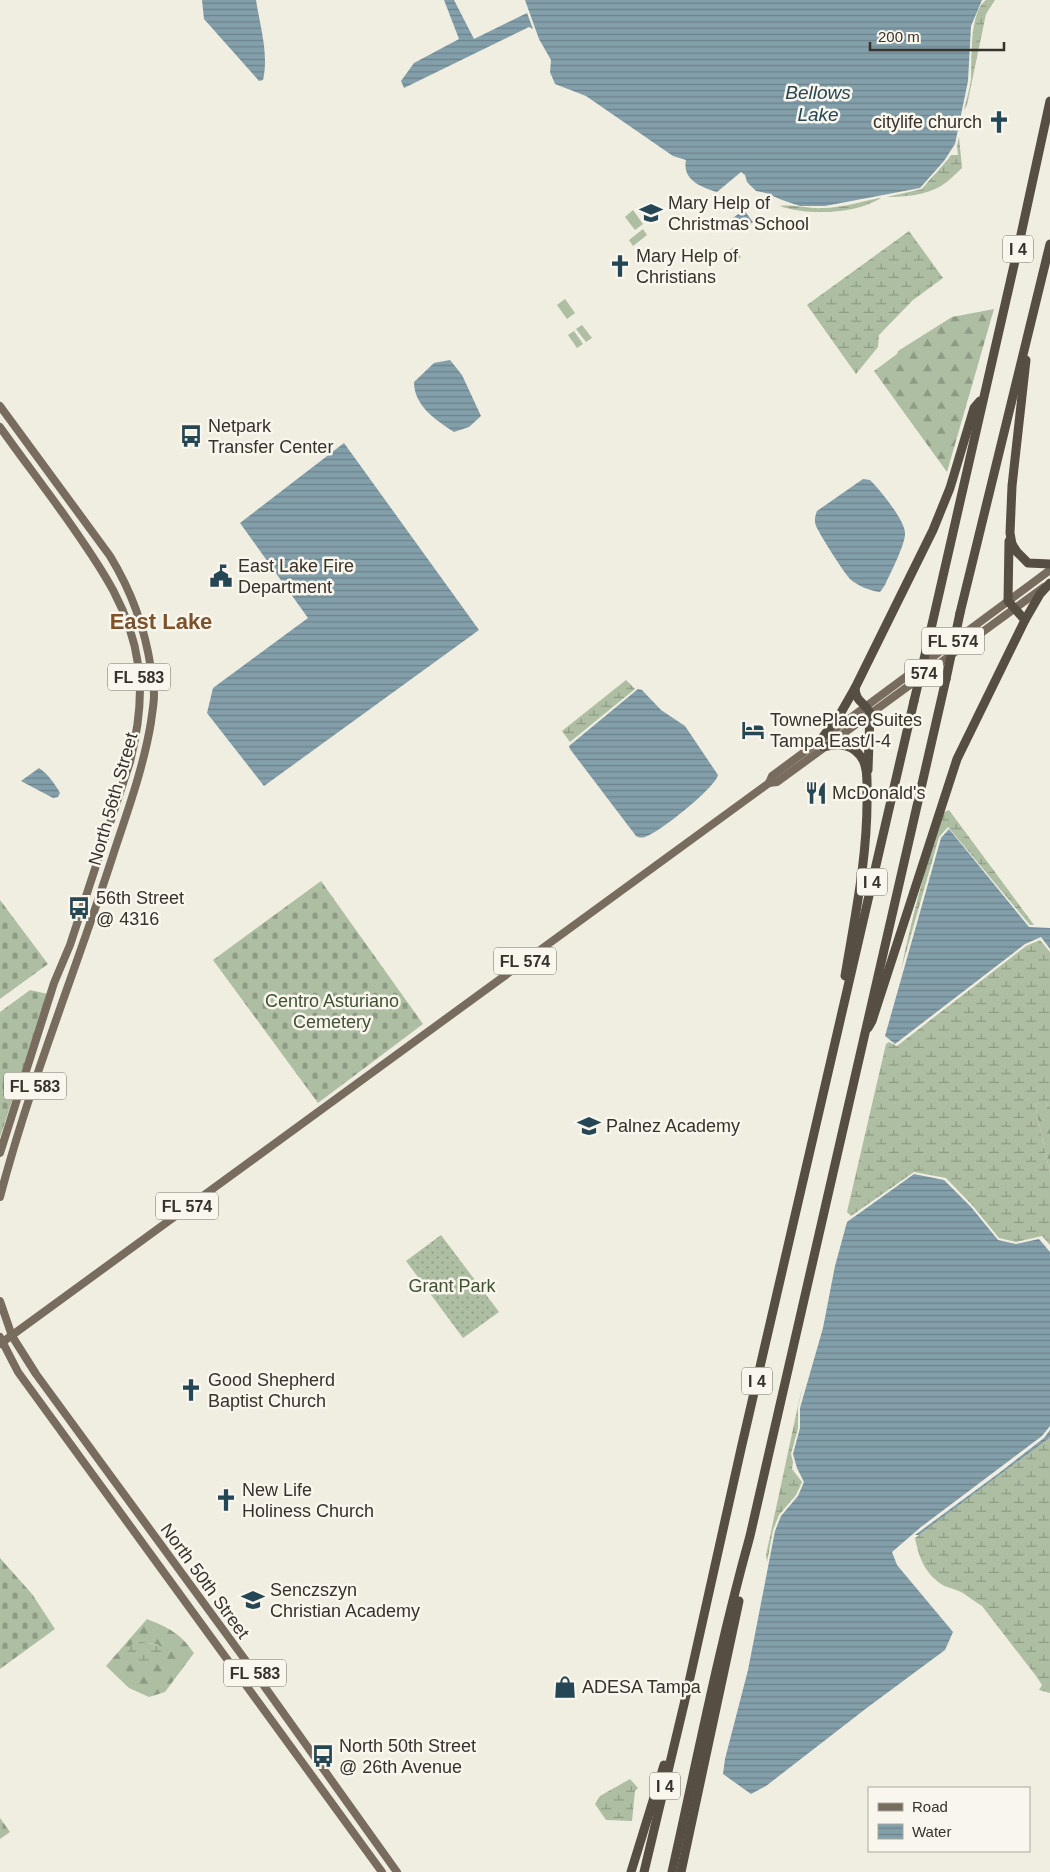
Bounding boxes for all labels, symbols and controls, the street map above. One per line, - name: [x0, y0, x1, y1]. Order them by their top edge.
- scale bar: [870, 20, 1004, 52]
- text: 200 m: [878, 28, 920, 45]
- water label: Bellows Lake: [785, 82, 851, 125]
- church icon: citylife church: [986, 109, 1012, 135]
- place label: citylife church: [873, 112, 982, 132]
- place label: Mary Help of Christmas School: [668, 193, 809, 234]
- school or university icon: Mary Help of Christmas School: [638, 200, 664, 226]
- road number: I 4: [1003, 235, 1033, 262]
- place label: Mary Help of Christians: [636, 246, 739, 287]
- church icon: Mary Help of Christians: [607, 253, 633, 279]
- place label: Netpark Transfer Center: [208, 416, 333, 457]
- bus stop icon: Netpark Transfer Center: [178, 423, 204, 449]
- place label: East Lake Fire Department: [238, 556, 354, 597]
- public building icon: East Lake Fire Department: [208, 563, 234, 589]
- district label: East Lake: [110, 609, 212, 634]
- road number: FL 574: [922, 627, 984, 654]
- road number: 574: [905, 660, 943, 686]
- road number: FL 583: [108, 664, 170, 690]
- place label: TownePlace Suites Tampa East/I-4: [770, 710, 922, 751]
- hotel icon: TownePlace Suites Tampa East/I-4: [740, 717, 766, 743]
- street label: North 56th Street: [84, 730, 142, 868]
- restaurant icon: McDonald's: [803, 780, 829, 806]
- place label: McDonald's: [832, 783, 925, 803]
- road number: I 4: [857, 869, 887, 896]
- place label: 56th Street @ 4316: [96, 888, 184, 929]
- bus stop icon: 56th Street @ 4316: [66, 895, 92, 921]
- road number: FL 574: [494, 948, 556, 974]
- park label: Centro Asturiano Cemetery: [265, 991, 399, 1032]
- road number: FL 583: [4, 1072, 66, 1100]
- school or university icon: Palnez Academy: [576, 1113, 602, 1139]
- place label: Palnez Academy: [606, 1116, 740, 1136]
- road number: FL 574: [156, 1192, 218, 1220]
- park label: Grant Park: [408, 1276, 497, 1296]
- road number: I 4: [742, 1368, 772, 1394]
- place label: Good Shepherd Baptist Church: [208, 1370, 335, 1411]
- church icon: Good Shepherd Baptist Church: [178, 1377, 204, 1403]
- place label: New Life Holiness Church: [242, 1480, 374, 1521]
- church icon: New Life Holiness Church: [213, 1487, 239, 1513]
- street label: North 50th Street: [157, 1520, 253, 1642]
- place label: Senczszyn Christian Academy: [270, 1580, 420, 1621]
- school or university icon: Senczszyn Christian Academy: [240, 1587, 266, 1613]
- road number: FL 583: [224, 1660, 286, 1686]
- shop icon: ADESA Tampa: [552, 1674, 578, 1700]
- place label: ADESA Tampa: [582, 1677, 702, 1697]
- place label: North 50th Street @ 26th Avenue: [339, 1736, 476, 1777]
- bus stop icon: North 50th Street @ 26th Avenue: [310, 1743, 336, 1769]
- road number: I 4: [650, 1772, 680, 1800]
- legend: [868, 1787, 1030, 1852]
- text: Road: [912, 1798, 948, 1815]
- text: Water: [912, 1823, 951, 1840]

